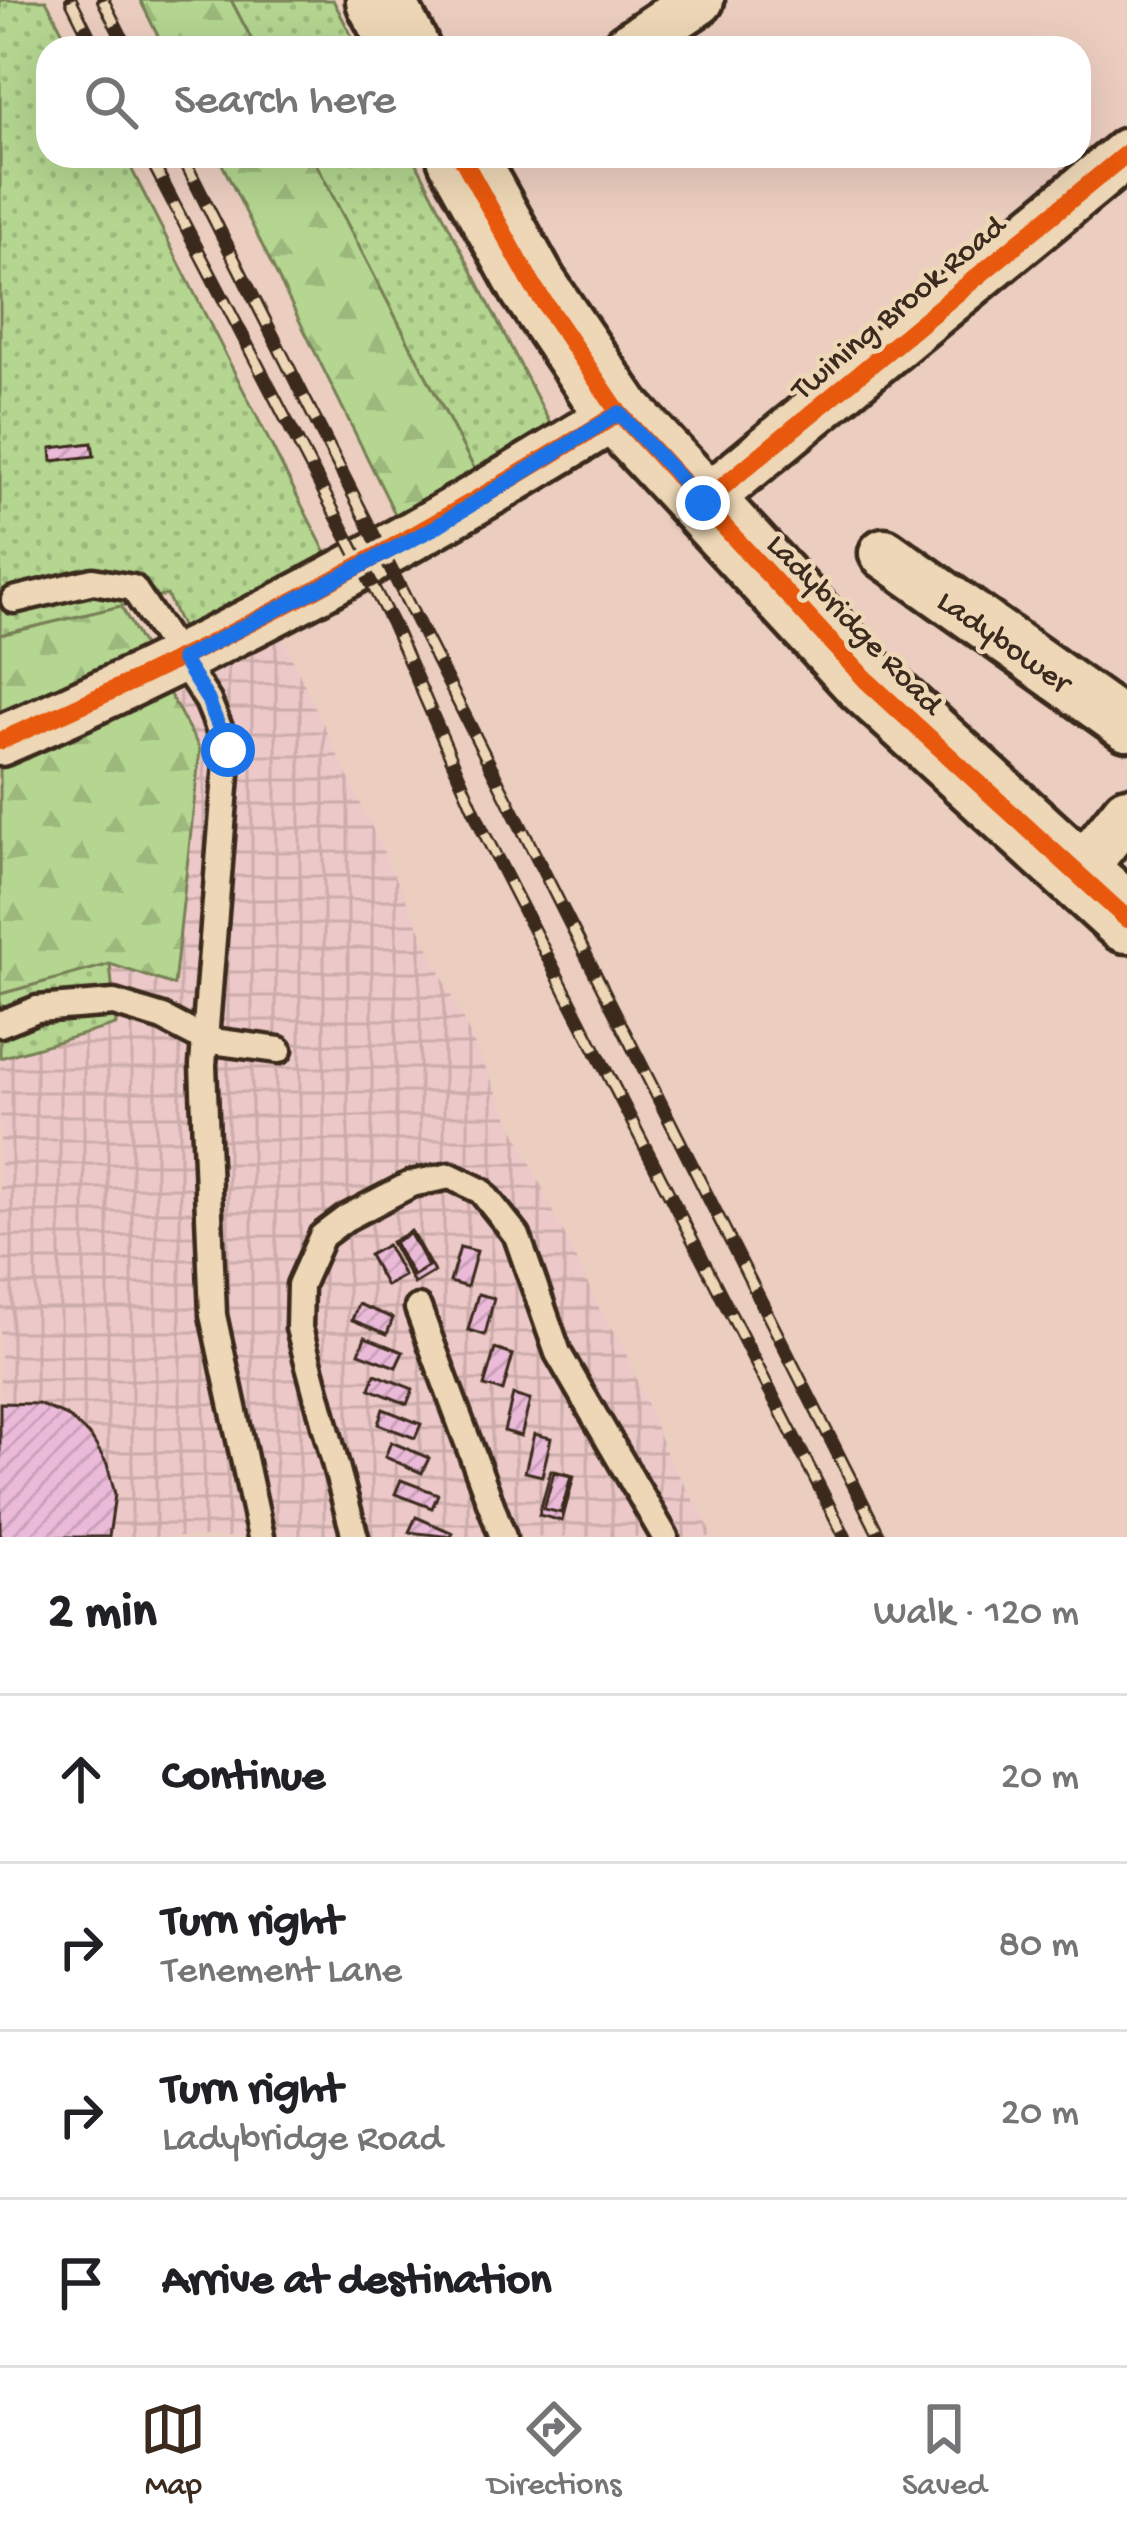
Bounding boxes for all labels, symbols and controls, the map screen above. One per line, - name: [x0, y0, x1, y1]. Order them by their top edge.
- search box: [36, 36, 1091, 168]
- icon: search: [78, 69, 144, 135]
- text: Search here: [174, 76, 396, 129]
- street label: Twining Brook Road: [783, 207, 1017, 412]
- route end: [676, 476, 730, 530]
- street label: Ladybridge Road: [757, 528, 951, 727]
- street label: Ladybower: [928, 584, 1080, 706]
- route start: [201, 723, 255, 777]
- text: 2 min: [48, 1585, 157, 1645]
- text: Walk · 120 m: [874, 1592, 1079, 1638]
- icon: ahead: [48, 1746, 114, 1812]
- text: Continue: [162, 1752, 325, 1805]
- text: 20 m: [1001, 1756, 1079, 1802]
- text: Turn right: [162, 1897, 342, 1950]
- icon: right: [48, 1914, 114, 1980]
- text: 80 m: [999, 1924, 1079, 1970]
- text: Tenement Lane: [162, 1950, 402, 1996]
- text: Turn right: [162, 2065, 342, 2118]
- icon: right: [48, 2082, 114, 2148]
- text: 20 m: [1001, 2092, 1079, 2138]
- text: Ladybridge Road: [162, 2118, 442, 2164]
- icon: arrive: [48, 2250, 114, 2316]
- text: Arrive at destination: [162, 2256, 551, 2309]
- tab: Map: [140, 2396, 206, 2506]
- tab: Directions: [487, 2396, 621, 2506]
- tab: Saved: [902, 2396, 987, 2506]

